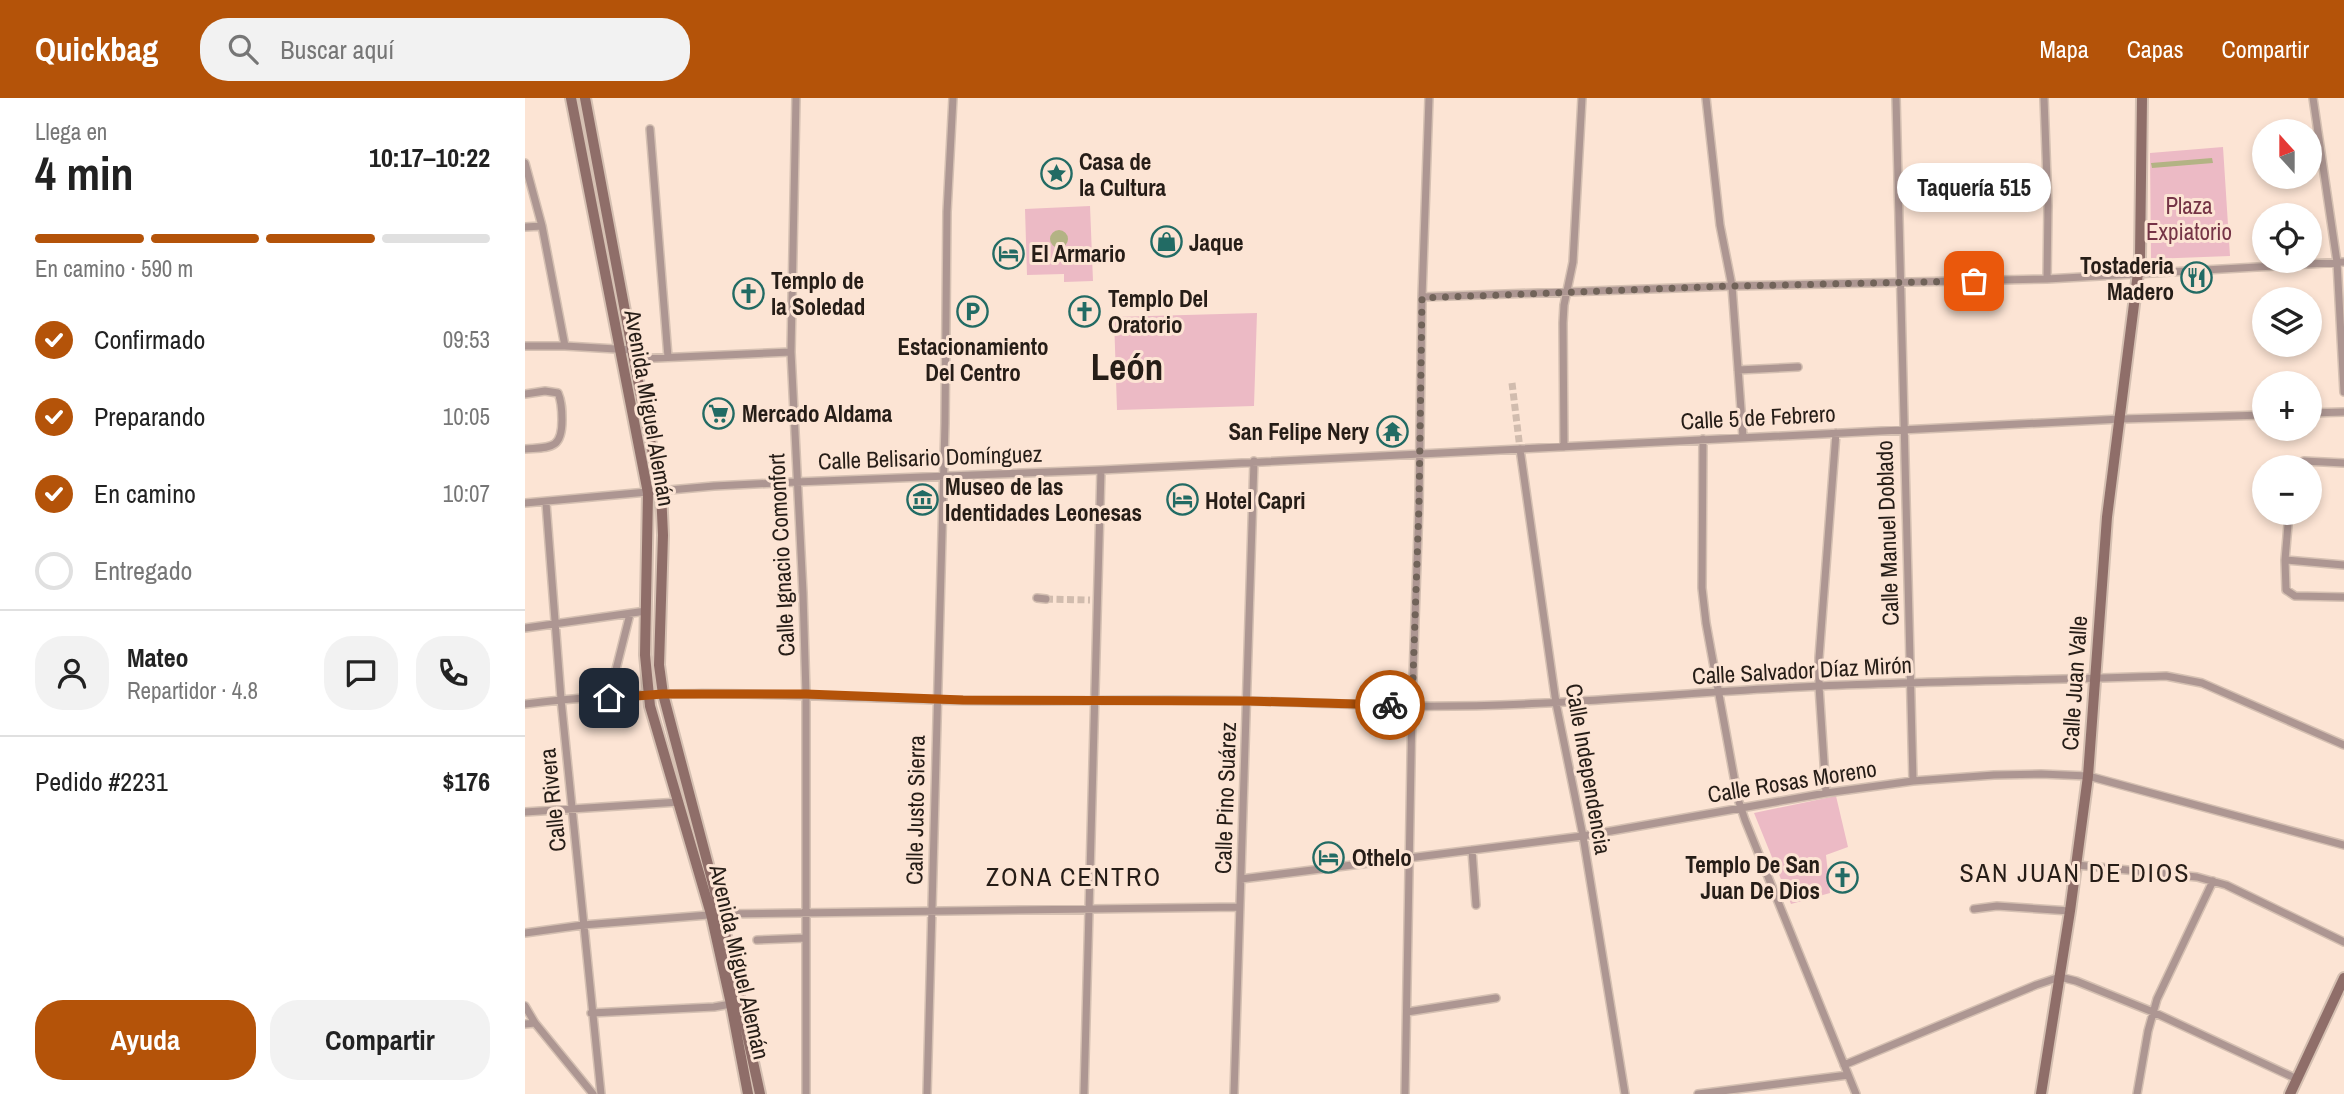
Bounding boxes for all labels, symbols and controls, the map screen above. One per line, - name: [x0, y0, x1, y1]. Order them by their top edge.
- search box: [200, 18, 690, 81]
- text: Quickbag: [35, 27, 158, 71]
- icon: search: [224, 30, 262, 68]
- text: Buscar aquí: [280, 32, 394, 67]
- text: Mapa: [2039, 33, 2089, 65]
- text: Capas: [2127, 33, 2184, 65]
- text: Compartir: [2222, 33, 2309, 65]
- text: Llega en: [35, 116, 107, 147]
- north arrow: [2252, 119, 2322, 189]
- map controls: [2252, 119, 2322, 525]
- text: 10:17–10:22: [369, 140, 490, 175]
- text: 4 min: [35, 142, 134, 204]
- place label: Casa de la Cultura: [1079, 146, 1166, 203]
- place icon: Casa de la Cultura: [1039, 157, 1073, 191]
- callout: Taquería 515: [1897, 162, 2051, 211]
- text: Taquería 515: [1917, 172, 2031, 203]
- park label: Plaza Expiatorio: [2146, 190, 2232, 247]
- button: locate: [2252, 203, 2322, 273]
- shop icon: Jaque: [1149, 225, 1183, 259]
- place label: Jaque: [1189, 227, 1244, 258]
- hotel icon: El Armario: [991, 236, 1025, 270]
- place label: El Armario: [1031, 238, 1126, 269]
- place label: Tostaderia Madero: [2080, 250, 2174, 307]
- pin: [1944, 251, 2004, 311]
- text: En camino · 590 m: [35, 253, 193, 284]
- restaurant icon: Tostaderia Madero: [2180, 261, 2214, 295]
- icon: bag: [1955, 262, 1993, 300]
- place label: Templo de la Soledad: [771, 265, 865, 322]
- church icon: Templo de la Soledad: [731, 276, 765, 310]
- place label: Templo Del Oratorio: [1108, 283, 1208, 340]
- button: layers: [2252, 287, 2322, 357]
- church icon: Templo Del Oratorio: [1068, 294, 1102, 328]
- parking icon: Estacionamiento Del Centro: [956, 295, 990, 329]
- street label: Avenida Miguel Alemán: [617, 306, 683, 509]
- icon: check: [35, 321, 73, 359]
- text: Confirmado: [94, 322, 205, 357]
- text: 09:53: [443, 324, 490, 355]
- place label: Estacionamiento Del Centro: [898, 331, 1048, 388]
- district label: León: [1091, 342, 1163, 392]
- button: +: [2252, 371, 2322, 441]
- supermarket icon: Mercado Aldama: [702, 396, 736, 430]
- street label: Calle 5 de Febrero: [1680, 397, 1836, 437]
- icon: check: [35, 398, 73, 436]
- place label: Mercado Aldama: [742, 398, 893, 429]
- text: Preparando: [94, 399, 205, 434]
- text: 10:05: [443, 401, 490, 432]
- temple icon: San Felipe Nery: [1375, 414, 1409, 448]
- place label: San Felipe Nery: [1228, 416, 1370, 447]
- street label: Calle Belisario Domínguez: [817, 438, 1043, 476]
- street label: Calle Manuel Doblado: [1868, 440, 1906, 626]
- street label: Calle Ignacio Comonfort: [760, 453, 802, 657]
- button: −: [2252, 455, 2322, 525]
- place label: Museo de las Identidades Leonesas: [945, 471, 1142, 528]
- icon: check: [35, 475, 73, 513]
- text: En camino: [94, 476, 196, 511]
- text: 10:07: [443, 478, 490, 509]
- museum icon: Museo de las Identidades Leonesas: [905, 482, 939, 516]
- hotel icon: Hotel Capri: [1165, 483, 1199, 517]
- place label: Hotel Capri: [1205, 485, 1306, 516]
- text: Entregado: [94, 553, 192, 588]
- street label: Calle Juan Valle: [2054, 615, 2094, 751]
- button: person: [35, 636, 109, 710]
- button: chat: [324, 636, 398, 710]
- button: phone: [416, 636, 490, 710]
- text: Mateo: [127, 640, 189, 675]
- street label: Calle Salvador Díaz Mirón: [1691, 649, 1913, 691]
- pin: [579, 668, 639, 728]
- courier: [1355, 670, 1425, 740]
- text: Repartidor · 4.8: [127, 675, 258, 706]
- icon: home: [590, 679, 628, 717]
- street label: Calle Independencia: [1559, 681, 1619, 857]
- icon: bike: [1371, 686, 1409, 724]
- street label: Calle Pino Suárez: [1207, 721, 1243, 875]
- street label: Calle Justo Sierra: [898, 734, 932, 885]
- street label: Calle Rivera: [531, 746, 573, 853]
- street label: Calle Rosas Moreno: [1705, 752, 1879, 810]
- text: Pedido #2231: [35, 764, 168, 799]
- text: $176: [443, 764, 490, 799]
- hotel icon: Othelo: [1312, 840, 1346, 874]
- place label: Othelo: [1352, 842, 1412, 873]
- place label: Templo De San Juan De Dios: [1685, 849, 1820, 906]
- district label: SAN JUAN DE DIOS: [1959, 855, 2191, 890]
- district label: ZONA CENTRO: [986, 859, 1162, 894]
- church icon: Templo De San Juan De Dios: [1826, 860, 1860, 894]
- street label: Avenida Miguel Alemán: [702, 861, 777, 1062]
- button: Ayuda: [35, 1000, 256, 1080]
- button: Compartir: [270, 1000, 490, 1080]

